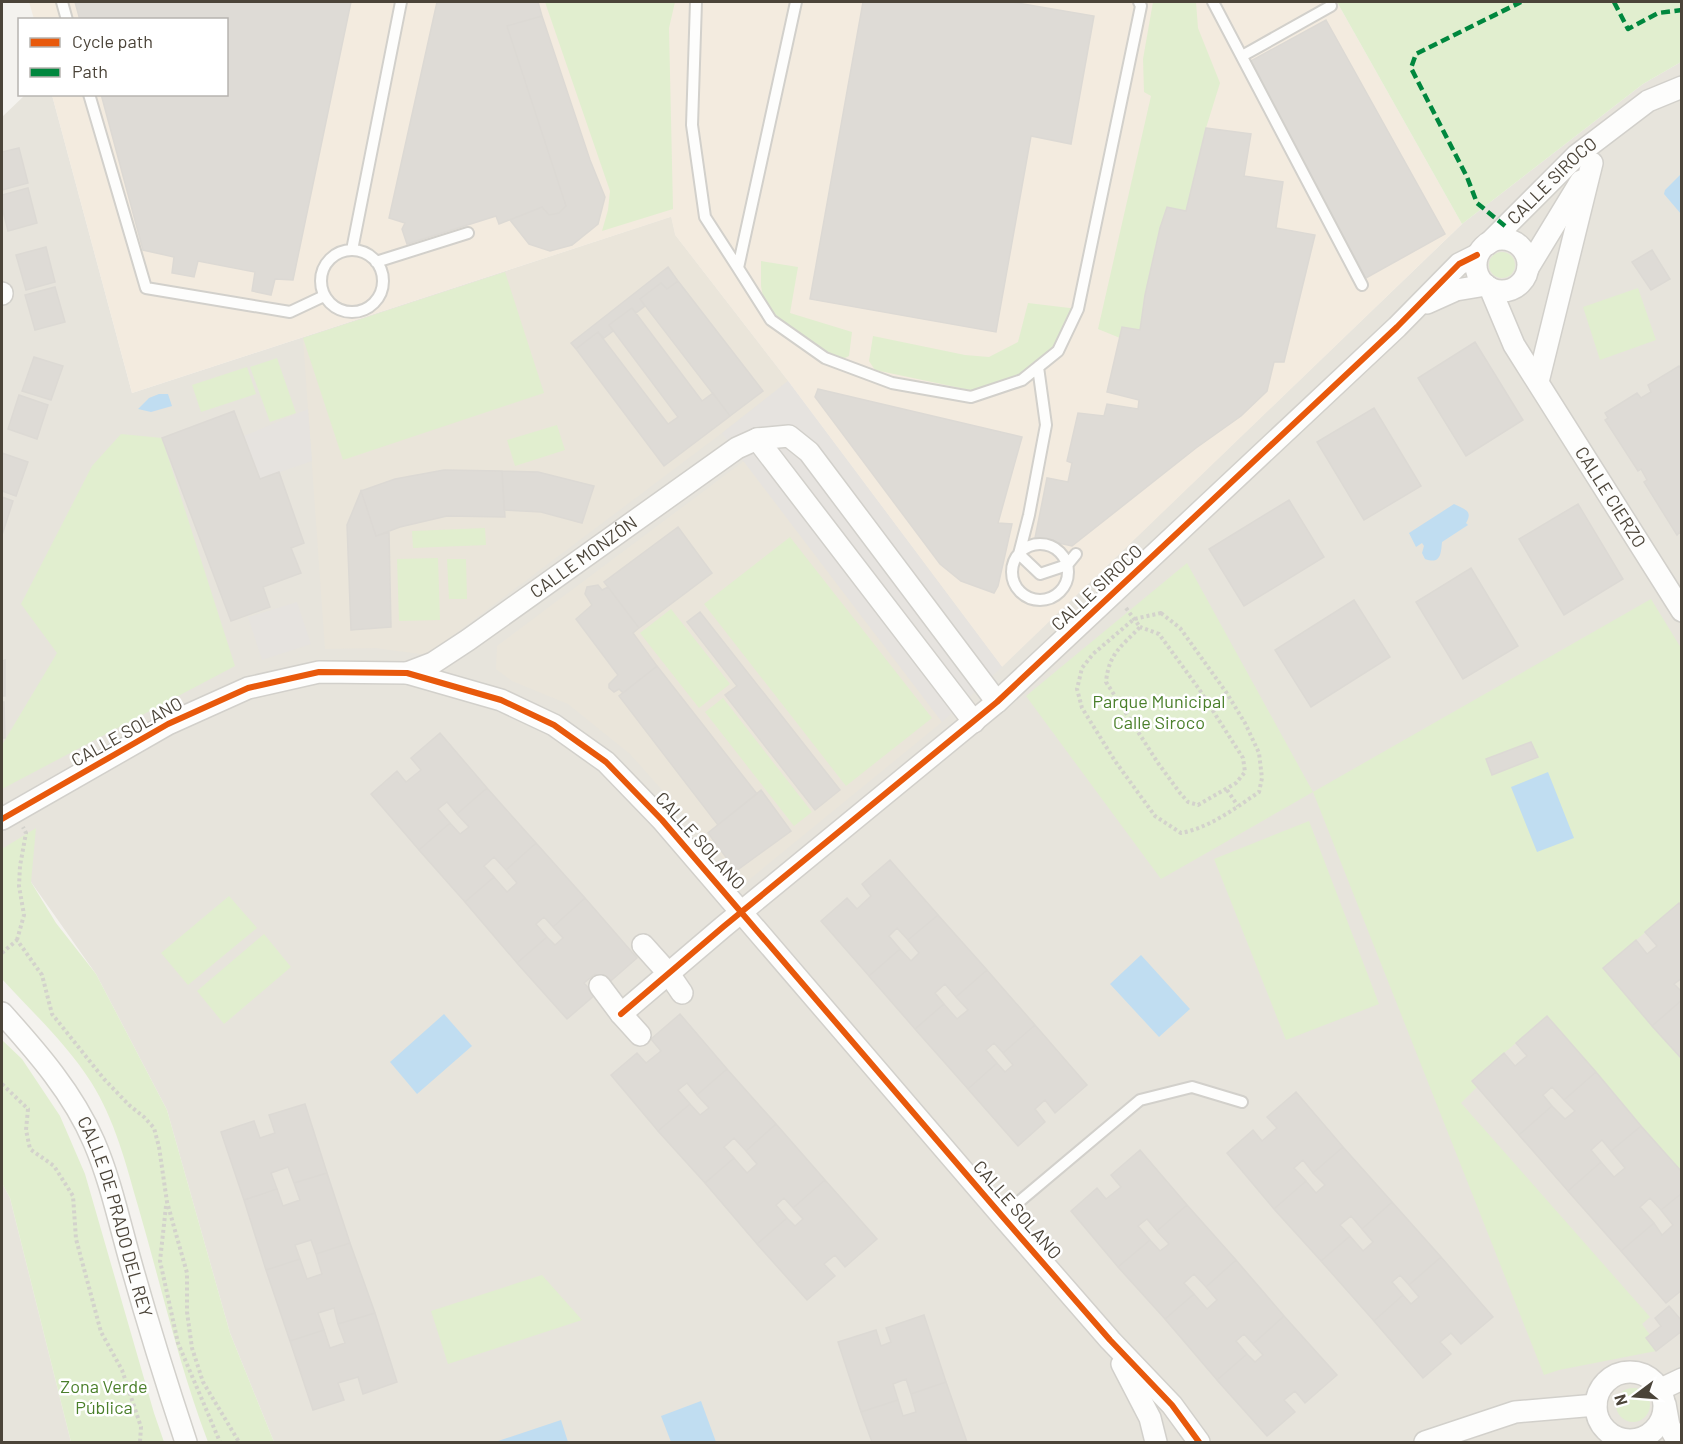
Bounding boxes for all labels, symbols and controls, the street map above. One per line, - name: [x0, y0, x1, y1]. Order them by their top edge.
- legend: [18, 18, 228, 96]
- text: Cycle path: [72, 30, 153, 52]
- text: Path: [72, 60, 108, 82]
- street label: CALLE SIROCO: [1502, 132, 1601, 229]
- street label: CALLE CIERZO: [1571, 442, 1651, 551]
- street label: CALLE MONZÓN: [525, 511, 641, 602]
- street label: CALLE SIROCO: [1046, 540, 1146, 635]
- park label: Parque Municipal Calle Siroco: [1093, 690, 1225, 733]
- street label: CALLE SOLANO: [67, 692, 186, 771]
- street label: CALLE SOLANO: [651, 787, 750, 894]
- street label: CALLE DE PRADO DEL REY: [73, 1112, 158, 1320]
- street label: CALLE SOLANO: [969, 1155, 1067, 1263]
- north arrow: [1605, 1366, 1665, 1426]
- park label: Zona Verde Pública: [60, 1375, 148, 1418]
- text: N: [1610, 1393, 1631, 1408]

